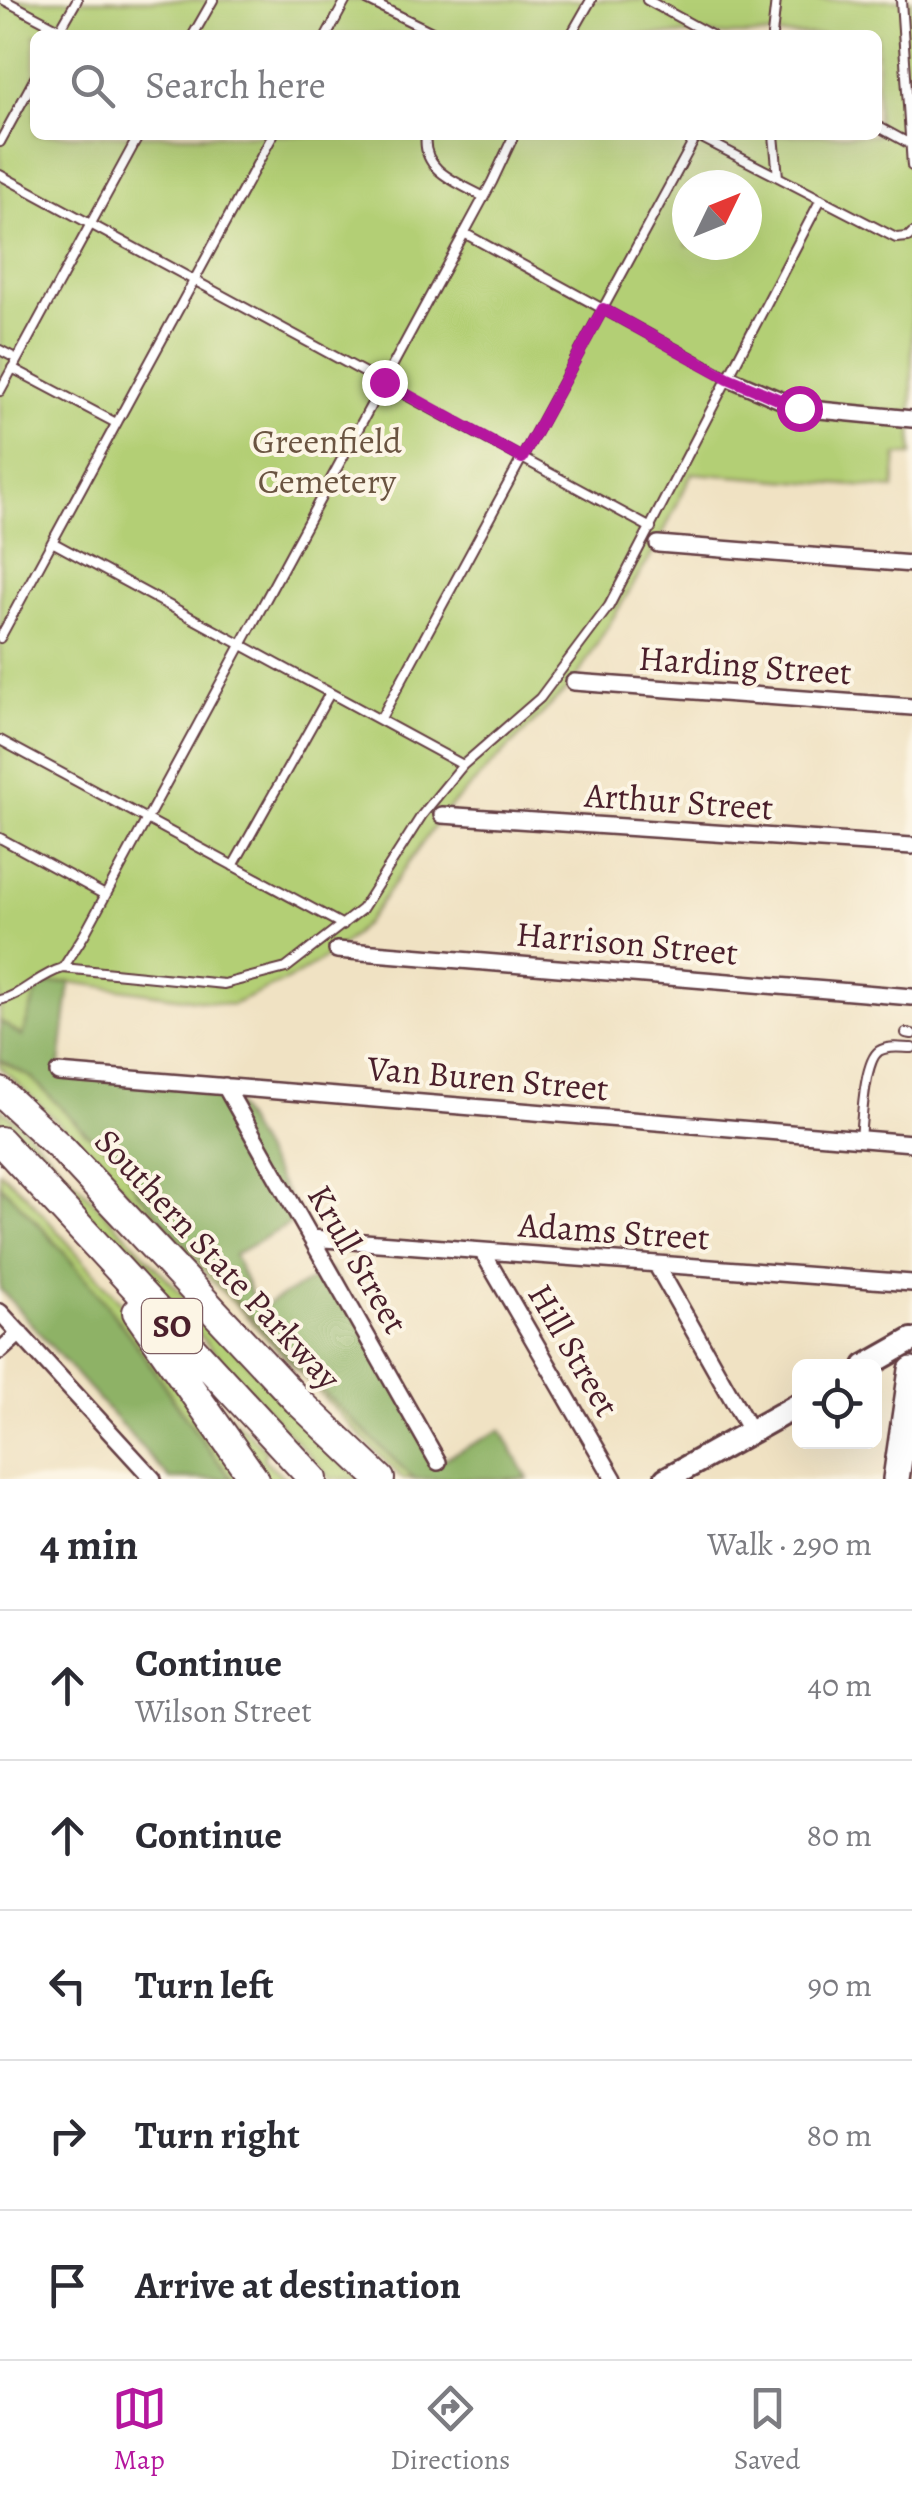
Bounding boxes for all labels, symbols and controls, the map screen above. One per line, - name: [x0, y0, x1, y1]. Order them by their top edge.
- search box: [30, 30, 882, 140]
- icon: search: [65, 58, 120, 113]
- text: Search here: [145, 59, 326, 111]
- north arrow: [672, 170, 762, 260]
- route end: [362, 360, 408, 406]
- route start: [777, 386, 823, 432]
- park label: Greenfield Cemetery: [252, 417, 402, 505]
- street label: Harding Street: [637, 634, 853, 696]
- street label: Arthur Street: [582, 770, 775, 832]
- street label: Harrison Street: [514, 909, 740, 977]
- street label: Van Buren Street: [365, 1043, 610, 1112]
- street label: Southern State Parkway: [84, 1118, 352, 1400]
- street label: Krull Street: [296, 1176, 420, 1342]
- street label: Adams Street: [516, 1200, 711, 1262]
- street label: Hill Street: [517, 1275, 631, 1425]
- road number: SO: [142, 1299, 202, 1353]
- map controls: [792, 1359, 882, 1449]
- button: locate: [792, 1359, 882, 1449]
- text: 4 min: [40, 1516, 138, 1573]
- text: Walk · 290 m: [707, 1522, 872, 1566]
- text: Continue: [135, 1637, 282, 1689]
- icon: ahead: [40, 1658, 95, 1713]
- text: 40 m: [807, 1663, 872, 1707]
- text: Wilson Street: [135, 1689, 312, 1733]
- icon: ahead: [40, 1808, 95, 1863]
- text: Continue: [135, 1809, 282, 1861]
- text: 80 m: [806, 1813, 872, 1857]
- icon: left: [40, 1958, 95, 2013]
- text: Turn left: [135, 1959, 274, 2011]
- text: 90 m: [807, 1963, 872, 2007]
- icon: right: [40, 2108, 95, 2163]
- text: Turn right: [135, 2109, 300, 2161]
- text: 80 m: [806, 2113, 872, 2157]
- icon: arrive: [40, 2258, 95, 2313]
- text: Arrive at destination: [135, 2259, 461, 2311]
- tab: Map: [112, 2381, 167, 2479]
- tab: Directions: [390, 2381, 510, 2479]
- tab: Saved: [734, 2381, 800, 2479]

